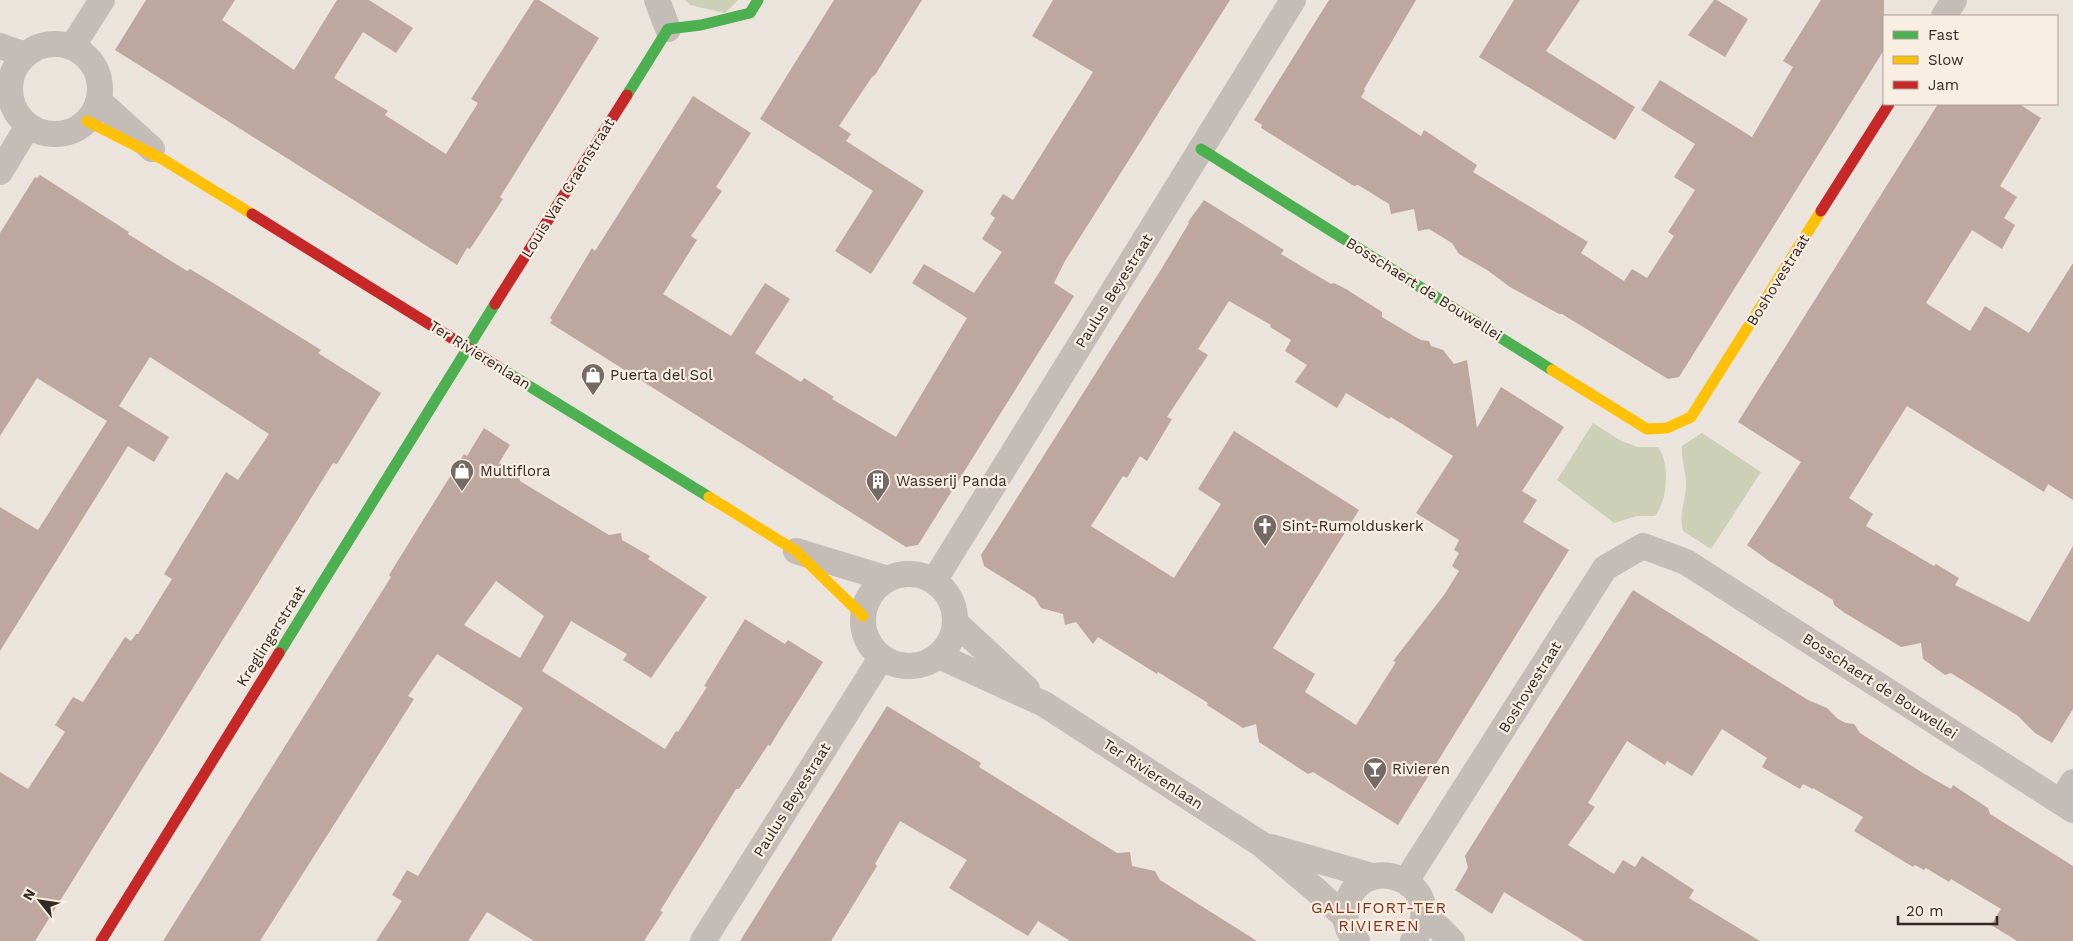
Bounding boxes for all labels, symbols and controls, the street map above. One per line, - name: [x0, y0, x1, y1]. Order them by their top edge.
- legend: [1883, 15, 2058, 105]
- text: Fast: [1928, 26, 1960, 44]
- text: Slow: [1928, 51, 1964, 69]
- text: Jam: [1928, 76, 1959, 94]
- street label: Louis Van Craenstraat: [518, 114, 619, 261]
- street label: Paulus Beyestraat: [1072, 230, 1157, 351]
- street label: Boshovestraat: [1743, 230, 1814, 329]
- street label: Bosschaert de Bouwellei: [1343, 234, 1505, 344]
- street label: Ter Rivierenlaan: [426, 317, 534, 393]
- shop icon: Puerta del Sol: [580, 362, 606, 396]
- place label: Puerta del Sol: [610, 366, 713, 384]
- shop icon: Multiflora: [449, 458, 475, 492]
- place label: Multiflora: [480, 462, 551, 480]
- building icon: Wasserij Panda: [865, 468, 891, 502]
- place label: Wasserij Panda: [896, 472, 1007, 490]
- church icon: Sint-Rumolduskerk: [1252, 513, 1278, 547]
- place label: Sint-Rumolduskerk: [1282, 517, 1424, 535]
- street label: Kreglingerstraat: [233, 582, 310, 690]
- street label: Bosschaert de Bouwellei: [1799, 629, 1961, 743]
- street label: Boshovestraat: [1495, 637, 1566, 736]
- street label: Ter Rivierenlaan: [1099, 735, 1207, 813]
- street label: Paulus Beyestraat: [750, 739, 835, 860]
- bar icon: Rivieren: [1362, 756, 1388, 790]
- place label: Rivieren: [1392, 760, 1450, 778]
- north arrow: [15, 876, 65, 926]
- text: N: [19, 886, 38, 903]
- scale bar: [1898, 894, 1997, 926]
- district label: GALLIFORT-TER RIVIEREN: [1311, 898, 1447, 935]
- text: 20 m: [1906, 902, 1944, 920]

